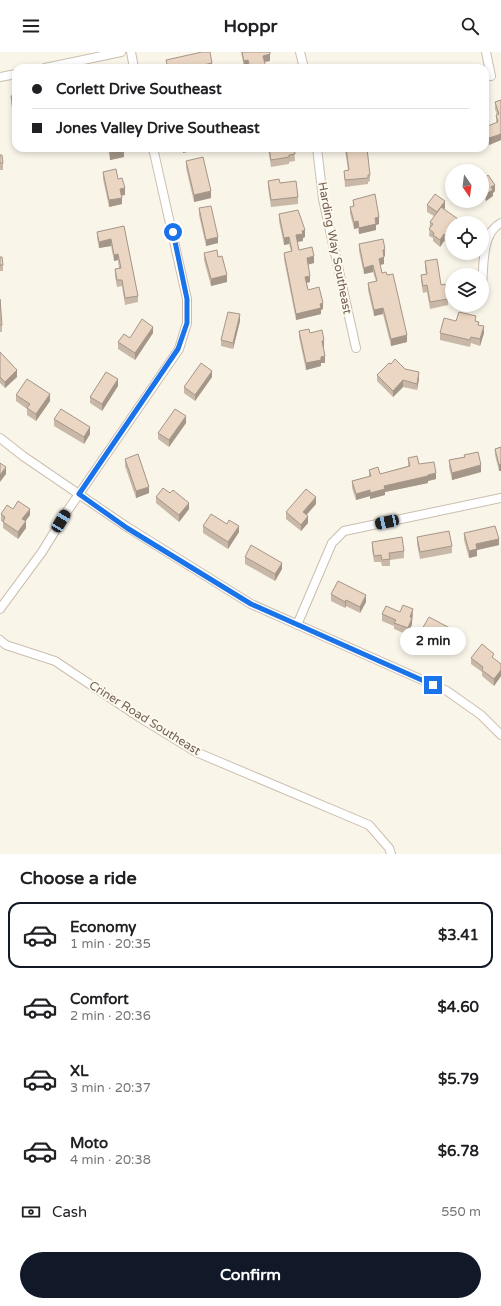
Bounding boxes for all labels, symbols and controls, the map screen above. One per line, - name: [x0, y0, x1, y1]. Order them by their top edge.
- icon: menu: [20, 15, 42, 37]
- text: Hoppr: [224, 15, 277, 37]
- icon: search: [459, 15, 481, 37]
- text: Corlett Drive Southeast: [56, 80, 222, 98]
- text: Jones Valley Drive Southeast: [56, 119, 260, 137]
- north arrow: [445, 164, 489, 208]
- map controls: [445, 164, 489, 312]
- street label: Harding Way Southeast: [315, 181, 355, 316]
- button: locate: [445, 216, 489, 260]
- route start: [164, 223, 182, 241]
- button: layers: [445, 268, 489, 312]
- car: [50, 508, 72, 534]
- car: [374, 514, 400, 530]
- callout: 2 min: [400, 627, 466, 655]
- text: 2 min: [416, 633, 450, 649]
- route end: [424, 676, 442, 694]
- street label: Criner Road Southeast: [87, 678, 204, 758]
- text: Choose a ride: [20, 867, 137, 889]
- icon: car: [22, 917, 58, 953]
- text: Economy: [70, 918, 136, 936]
- text: $3.41: [438, 926, 479, 944]
- text: 1 min · 20:35: [70, 936, 151, 952]
- icon: car: [22, 989, 58, 1025]
- text: Comfort: [70, 990, 129, 1008]
- text: $4.60: [438, 998, 479, 1016]
- text: 2 min · 20:36: [70, 1008, 151, 1024]
- icon: car: [22, 1061, 58, 1097]
- text: XL: [70, 1062, 89, 1080]
- text: $5.79: [438, 1070, 479, 1088]
- text: 3 min · 20:37: [70, 1080, 151, 1096]
- icon: car: [22, 1133, 58, 1169]
- text: Moto: [70, 1134, 108, 1152]
- text: $6.78: [438, 1142, 479, 1160]
- text: 4 min · 20:38: [70, 1152, 151, 1168]
- icon: cash: [20, 1201, 42, 1223]
- text: Cash: [52, 1203, 87, 1221]
- text: 550 m: [441, 1204, 481, 1220]
- button: Confirm: [20, 1252, 481, 1298]

